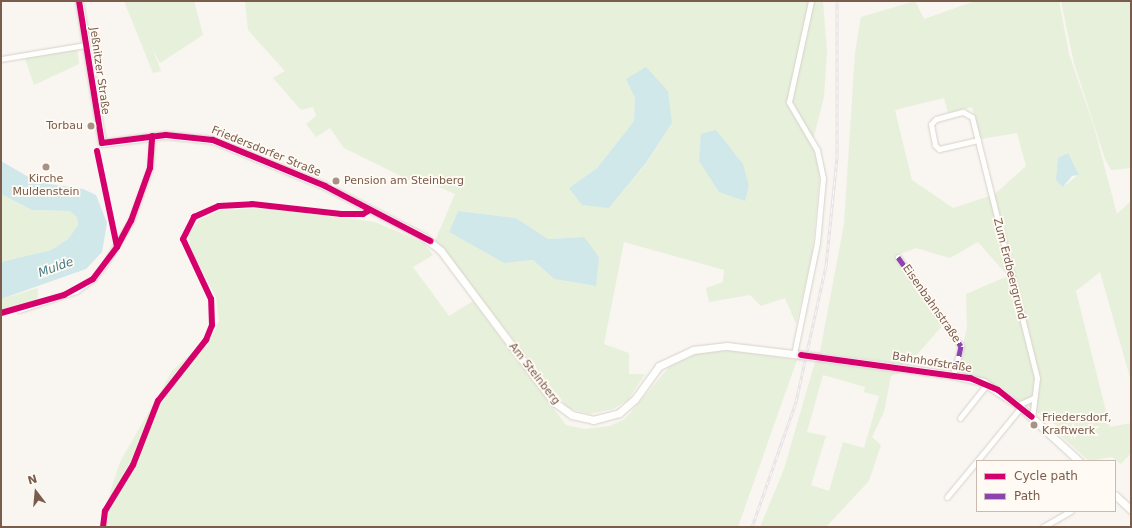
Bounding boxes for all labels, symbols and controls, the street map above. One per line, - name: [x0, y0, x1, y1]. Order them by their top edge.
- street label: Jeßnitzer Straße: [86, 26, 112, 116]
- place label: Torbau: [46, 119, 83, 133]
- marker: Torbau: [86, 121, 96, 131]
- street label: Friedersdorfer Straße: [209, 124, 323, 180]
- marker: Kirche Muldenstein: [41, 162, 51, 172]
- place label: Kirche Muldenstein: [12, 173, 80, 199]
- place label: Pension am Steinberg: [344, 174, 464, 188]
- marker: Pension am Steinberg: [331, 176, 341, 186]
- street label: Zum Erdbeergrund: [990, 217, 1028, 321]
- water label: Mulde: [36, 255, 76, 281]
- street label: Eisenbahnstraße: [899, 262, 963, 346]
- street label: Am Steinberg: [506, 340, 562, 408]
- street label: Bahnhofstraße: [891, 350, 973, 376]
- place label: Friedersdorf, Kraftwerk: [1042, 412, 1111, 438]
- marker: Friedersdorf, Kraftwerk: [1029, 420, 1039, 430]
- legend: [976, 460, 1116, 512]
- text: Cycle path: [1014, 469, 1078, 483]
- north arrow: [16, 472, 56, 512]
- text: N: [26, 472, 39, 488]
- text: Path: [1014, 489, 1040, 503]

